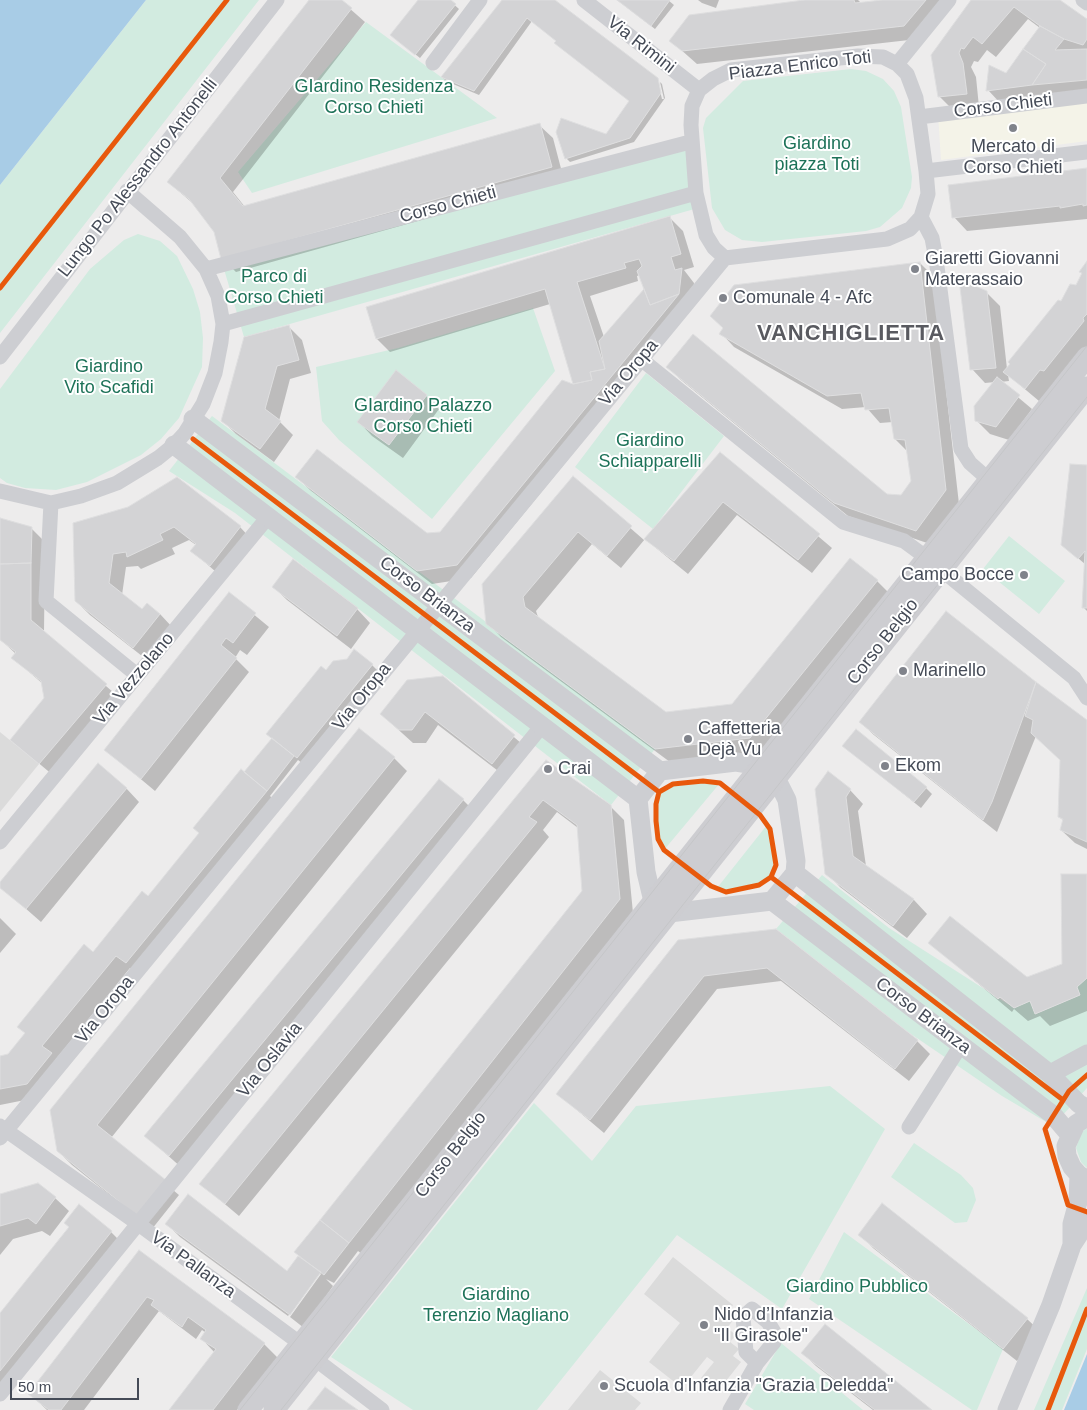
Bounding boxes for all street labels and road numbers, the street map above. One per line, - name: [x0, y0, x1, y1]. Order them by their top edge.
- street label: Via Rimini: [603, 12, 679, 78]
- street label: Piazza Enrico Toti: [728, 47, 872, 85]
- street label: Lungo Po Alessandro Antonelli: [54, 74, 222, 282]
- street label: Corso Chieti: [953, 89, 1053, 123]
- street label: Corso Chieti: [397, 182, 499, 228]
- street label: Via Oropa: [595, 335, 663, 411]
- street label: Corso Brianza: [375, 552, 479, 638]
- street label: Corso Belgio: [843, 595, 923, 689]
- street label: Via Vezzolano: [89, 628, 179, 730]
- street label: Via Oropa: [328, 659, 396, 735]
- street label: Via Oropa: [71, 972, 139, 1048]
- street label: Corso Brianza: [871, 973, 975, 1059]
- street label: Via Oslavia: [233, 1018, 307, 1102]
- street label: Corso Belgio: [411, 1108, 491, 1202]
- street label: Via Pallanza: [146, 1227, 240, 1303]

